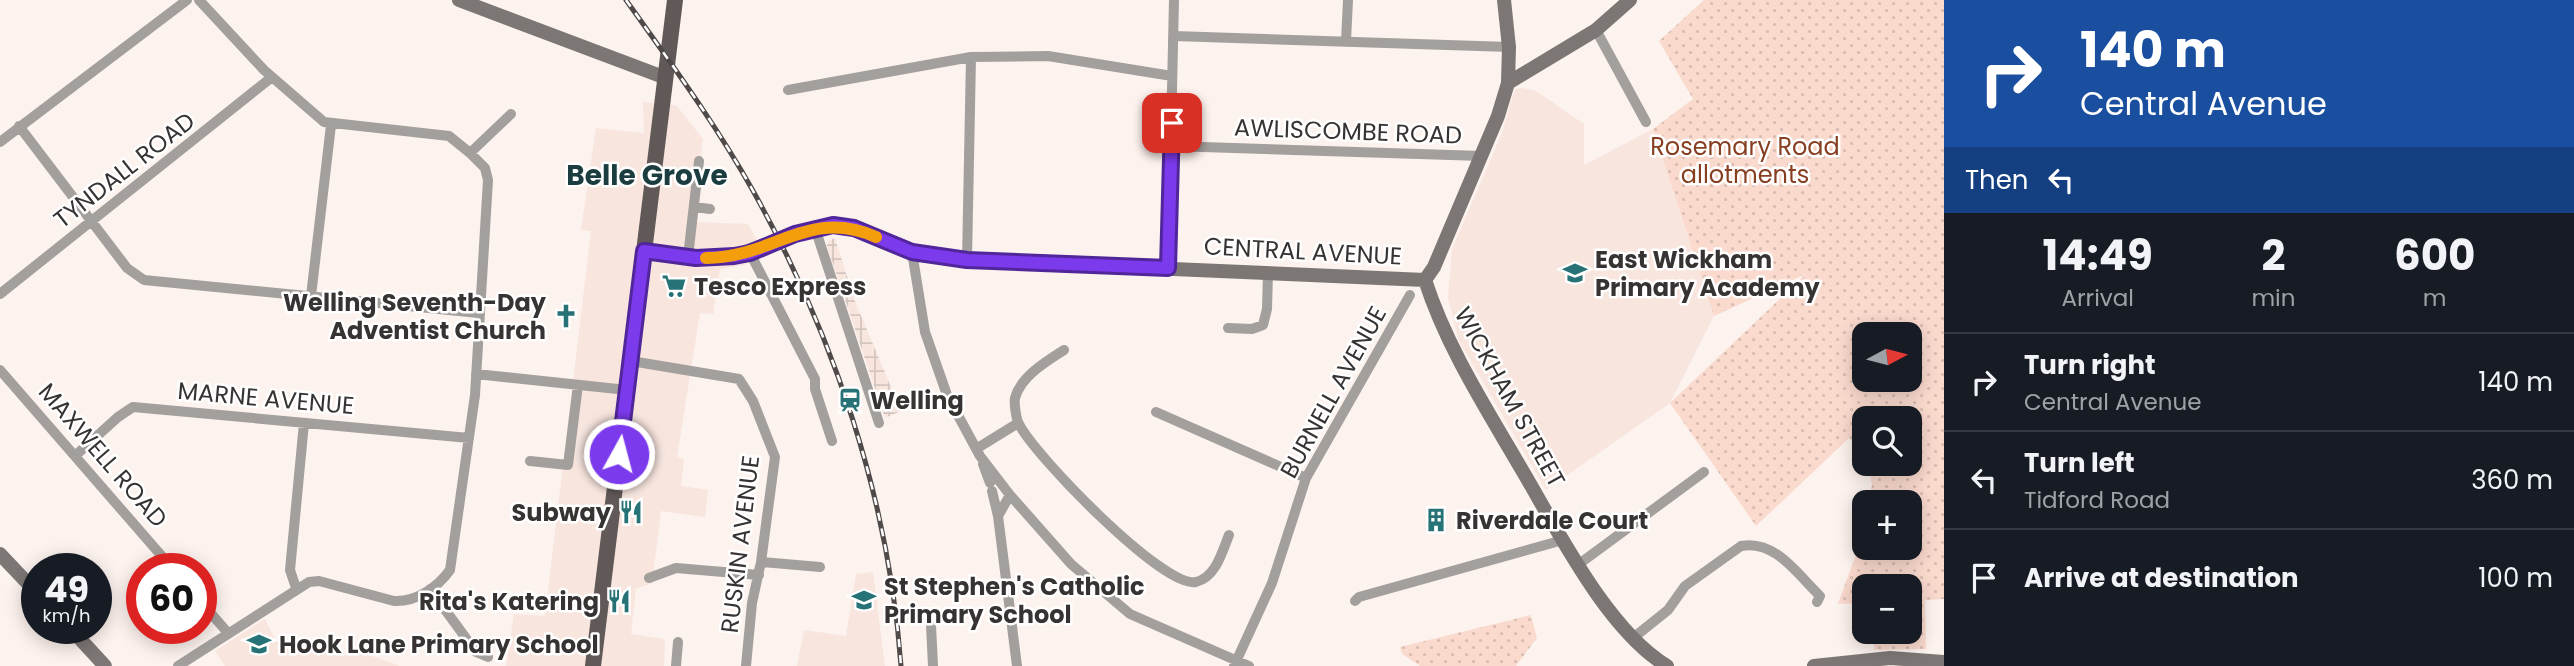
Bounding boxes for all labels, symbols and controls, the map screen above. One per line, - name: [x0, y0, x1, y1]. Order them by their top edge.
- text: 140 m: [2080, 16, 2226, 84]
- icon: right: [1965, 28, 2056, 119]
- text: Central Avenue: [2080, 81, 2327, 126]
- pin: [1142, 93, 1202, 153]
- street label: TYNDALL ROAD: [47, 104, 201, 236]
- icon: arrive: [1153, 104, 1191, 142]
- street label: AWLISCOMBE ROAD: [1233, 111, 1463, 151]
- park label: Rosemary Road allotments: [1650, 130, 1840, 191]
- district label: Belle Grove: [566, 156, 728, 195]
- icon: left: [2042, 161, 2080, 199]
- text: Then: [1965, 162, 2028, 198]
- text: 14:49: [2042, 226, 2153, 285]
- text: 2: [2261, 226, 2285, 285]
- text: 600: [2394, 226, 2475, 285]
- street label: CENTRAL AVENUE: [1203, 229, 1403, 273]
- place label: East Wickham Primary Academy: [1595, 243, 1821, 304]
- school or university icon: East Wickham Primary Academy: [1561, 259, 1589, 287]
- place label: Tesco Express: [694, 270, 867, 303]
- supermarket icon: Tesco Express: [660, 272, 688, 300]
- text: Arrival: [2061, 282, 2134, 314]
- text: min: [2251, 282, 2295, 314]
- text: m: [2423, 282, 2447, 314]
- place label: Welling Seventh-Day Adventist Church: [283, 286, 547, 347]
- street label: BURNELL AVENUE: [1272, 300, 1394, 484]
- street label: WICKHAM STREET: [1447, 301, 1573, 493]
- church icon: Welling Seventh-Day Adventist Church: [552, 302, 580, 330]
- north arrow: [1852, 322, 1922, 392]
- map controls: [1852, 322, 1922, 644]
- text: Turn right: [2024, 347, 2156, 383]
- icon: right: [1965, 363, 2003, 401]
- text: 140 m: [2478, 364, 2553, 400]
- street label: MARNE AVENUE: [176, 374, 356, 422]
- street label: MAXWELL ROAD: [31, 376, 175, 534]
- place label: Welling: [870, 384, 964, 417]
- station icon: Welling: [836, 386, 864, 414]
- text: Central Avenue: [2024, 386, 2201, 418]
- button: search: [1852, 406, 1922, 476]
- position arrow: [582, 417, 656, 491]
- text: Turn left: [2024, 445, 2135, 481]
- street label: RUSKIN AVENUE: [713, 453, 767, 635]
- icon: left: [1965, 461, 2003, 499]
- text: 360 m: [2471, 462, 2553, 498]
- text: Tidford Road: [2024, 484, 2170, 516]
- button: +: [1852, 490, 1922, 560]
- place label: Subway: [512, 496, 612, 529]
- restaurant icon: Subway: [617, 498, 645, 526]
- place label: Riverdale Court: [1456, 504, 1648, 537]
- building icon: Riverdale Court: [1422, 506, 1450, 534]
- speed limit sign: 60: [126, 553, 217, 644]
- icon: arrive: [1965, 559, 2003, 597]
- text: Arrive at destination: [2024, 560, 2299, 596]
- text: 100 m: [2478, 560, 2553, 596]
- text: 49: [44, 565, 89, 614]
- place label: St Stephen's Catholic Primary School: [884, 570, 1145, 631]
- button: −: [1852, 574, 1922, 644]
- place label: Rita's Katering: [419, 585, 599, 618]
- school or university icon: St Stephen's Catholic Primary School: [850, 586, 878, 614]
- restaurant icon: Rita's Katering: [605, 587, 633, 615]
- text: km/h: [43, 603, 90, 628]
- place label: Hook Lane Primary School: [279, 628, 599, 661]
- school or university icon: Hook Lane Primary School: [245, 630, 273, 658]

